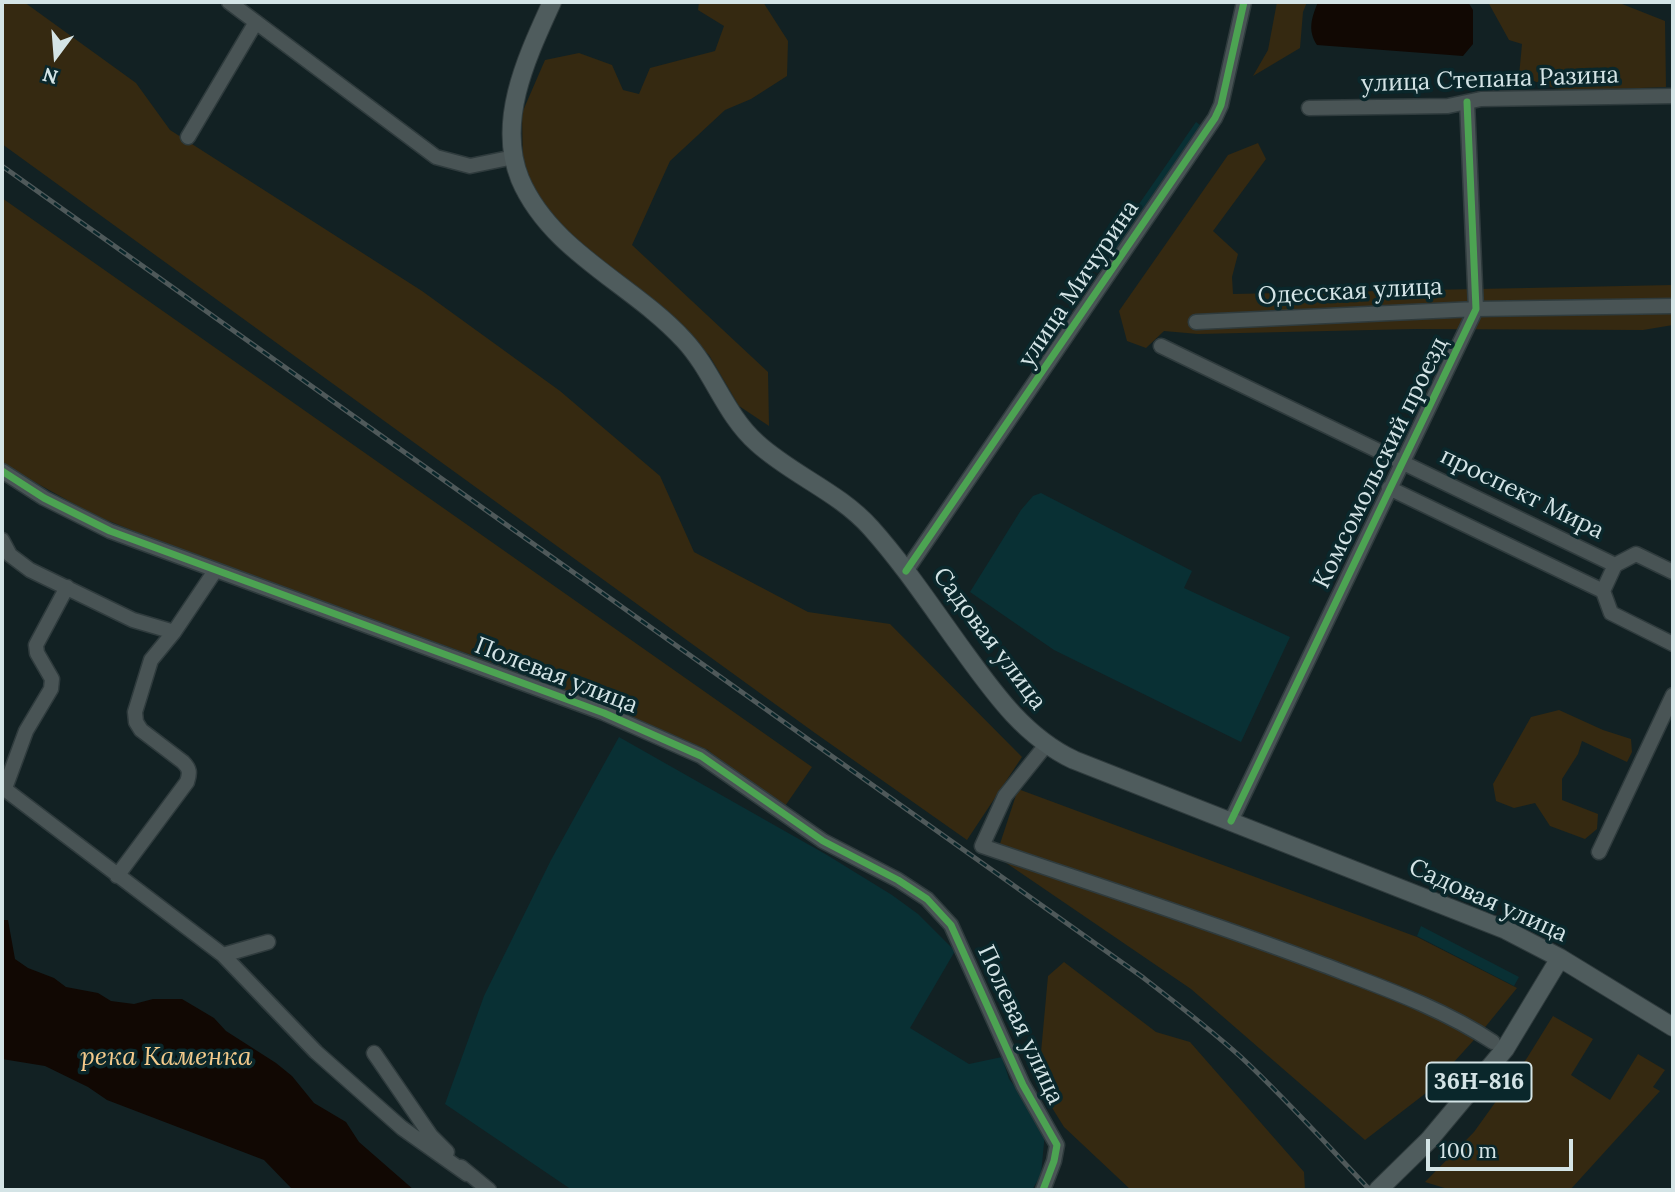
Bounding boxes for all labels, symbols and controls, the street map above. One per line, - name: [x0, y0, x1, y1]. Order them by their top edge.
- north arrow: [21, 21, 91, 91]
- street label: улица Степана Разина: [1361, 61, 1619, 99]
- text: N: [40, 63, 61, 90]
- street label: улица Мичурина: [1013, 195, 1145, 373]
- street label: Одесская улица: [1257, 273, 1443, 311]
- street label: Комсомольский проезд: [1308, 333, 1454, 593]
- street label: проспект Мира: [1435, 442, 1609, 546]
- street label: Садовая улица: [926, 562, 1052, 716]
- street label: Полевая улица: [470, 632, 642, 720]
- street label: Садовая улица: [1404, 853, 1572, 949]
- street label: Полевая улица: [971, 941, 1069, 1109]
- water label: река Каменка: [80, 1042, 252, 1074]
- road number: 36Н-816: [1426, 1063, 1532, 1102]
- scale bar: [1430, 1126, 1577, 1170]
- text: 100 m: [1439, 1137, 1497, 1164]

